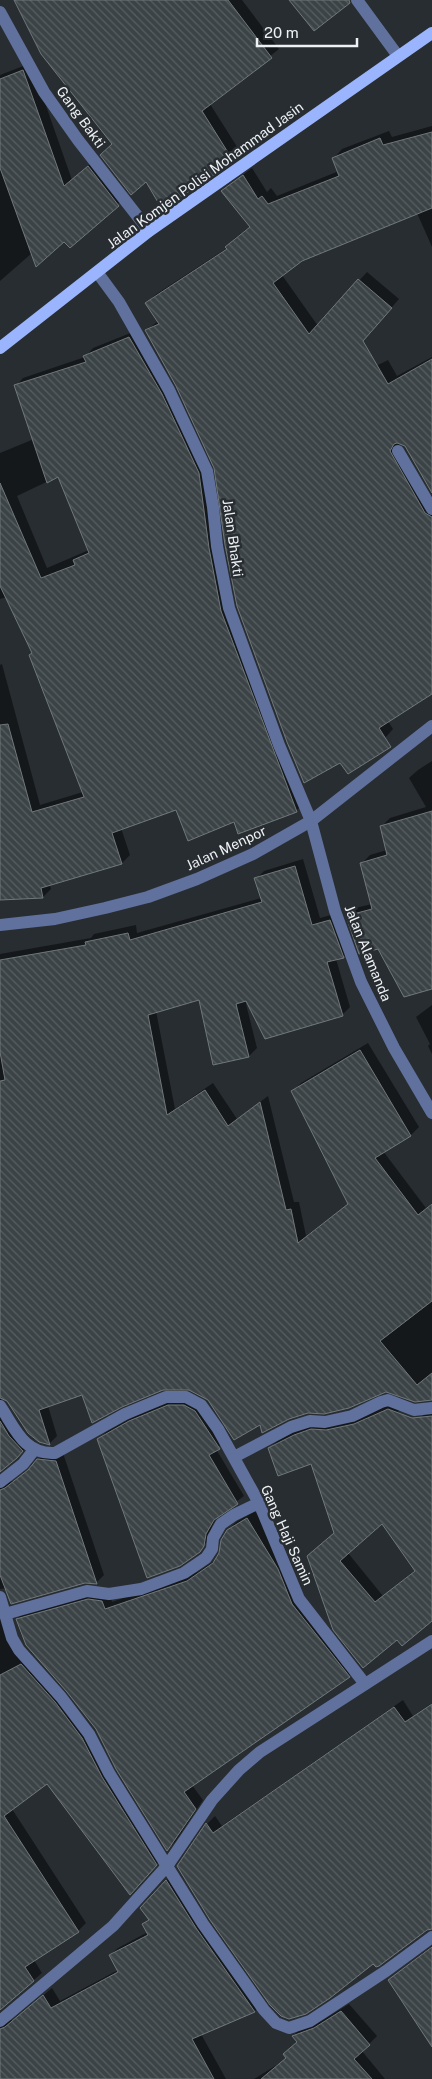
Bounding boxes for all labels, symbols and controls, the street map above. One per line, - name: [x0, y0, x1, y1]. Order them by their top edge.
- scale bar: [257, 15, 357, 47]
- text: 20 m: [264, 24, 299, 41]
- street label: Gang Bakti: [53, 83, 109, 151]
- street label: Jalan Komjen Polisi Mohammad Jasin: [104, 98, 306, 252]
- street label: Jalan Bhakti: [220, 498, 246, 578]
- street label: Jalan Menpor: [183, 822, 269, 874]
- street label: Jalan Alamanda: [341, 903, 395, 1003]
- street label: Gang Haji Samin: [258, 1482, 316, 1588]

